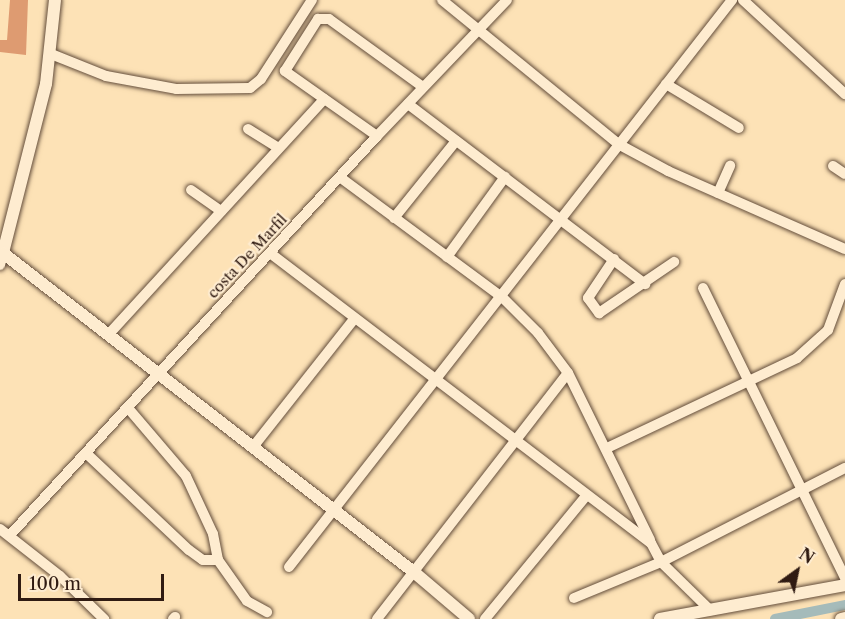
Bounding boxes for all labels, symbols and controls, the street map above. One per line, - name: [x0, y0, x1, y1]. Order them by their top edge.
- street label: costa De Marfil: [203, 210, 291, 302]
- north arrow: [767, 541, 827, 601]
- text: N: [796, 544, 818, 568]
- scale bar: [21, 562, 166, 600]
- text: 100 m: [29, 573, 81, 595]

